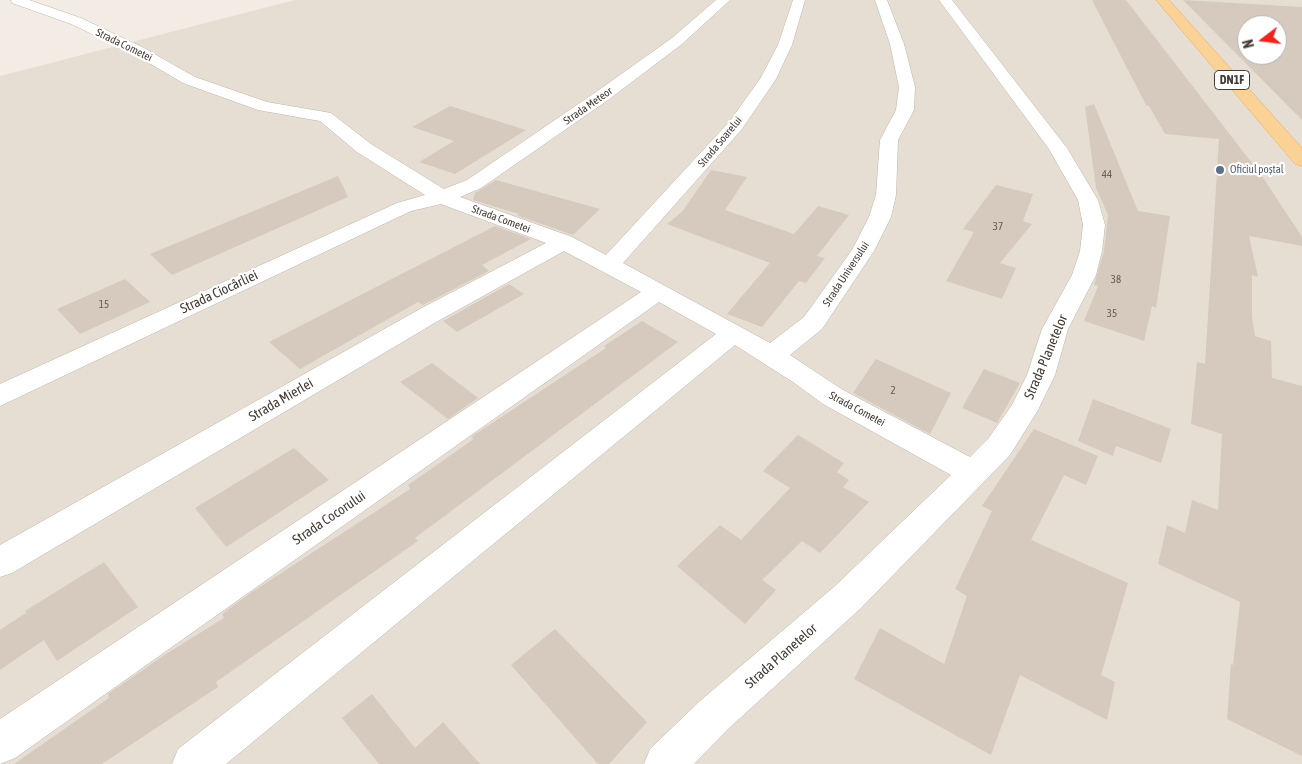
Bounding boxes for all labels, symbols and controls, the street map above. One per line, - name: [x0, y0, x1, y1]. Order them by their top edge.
- north arrow: [1237, 15, 1287, 65]
- street label: Strada Cometei: [94, 26, 154, 64]
- text: N: [1240, 38, 1257, 50]
- road number: DN1F: [1214, 70, 1250, 90]
- street label: Strada Meteor: [561, 84, 615, 128]
- street label: Strada Soarelui: [695, 114, 745, 170]
- place label: Oficiul poștal: [1230, 163, 1284, 177]
- marker: Oficiul poștal: [1214, 164, 1226, 176]
- house number: 44: [1102, 168, 1112, 182]
- street label: Strada Cometei: [470, 202, 532, 236]
- house number: 37: [993, 220, 1003, 234]
- street label: Strada Universului: [820, 239, 872, 309]
- street label: Strada Ciocârliei: [177, 267, 261, 317]
- house number: 38: [1111, 273, 1121, 287]
- house number: 15: [99, 298, 109, 312]
- house number: 35: [1107, 307, 1117, 321]
- street label: Strada Planetelor: [1021, 312, 1071, 402]
- street label: Strada Mierlei: [246, 375, 316, 425]
- house number: 2: [890, 384, 896, 398]
- street label: Strada Cometei: [827, 389, 887, 429]
- street label: Strada Cocorului: [289, 487, 369, 549]
- street label: Strada Planetelor: [741, 620, 821, 692]

